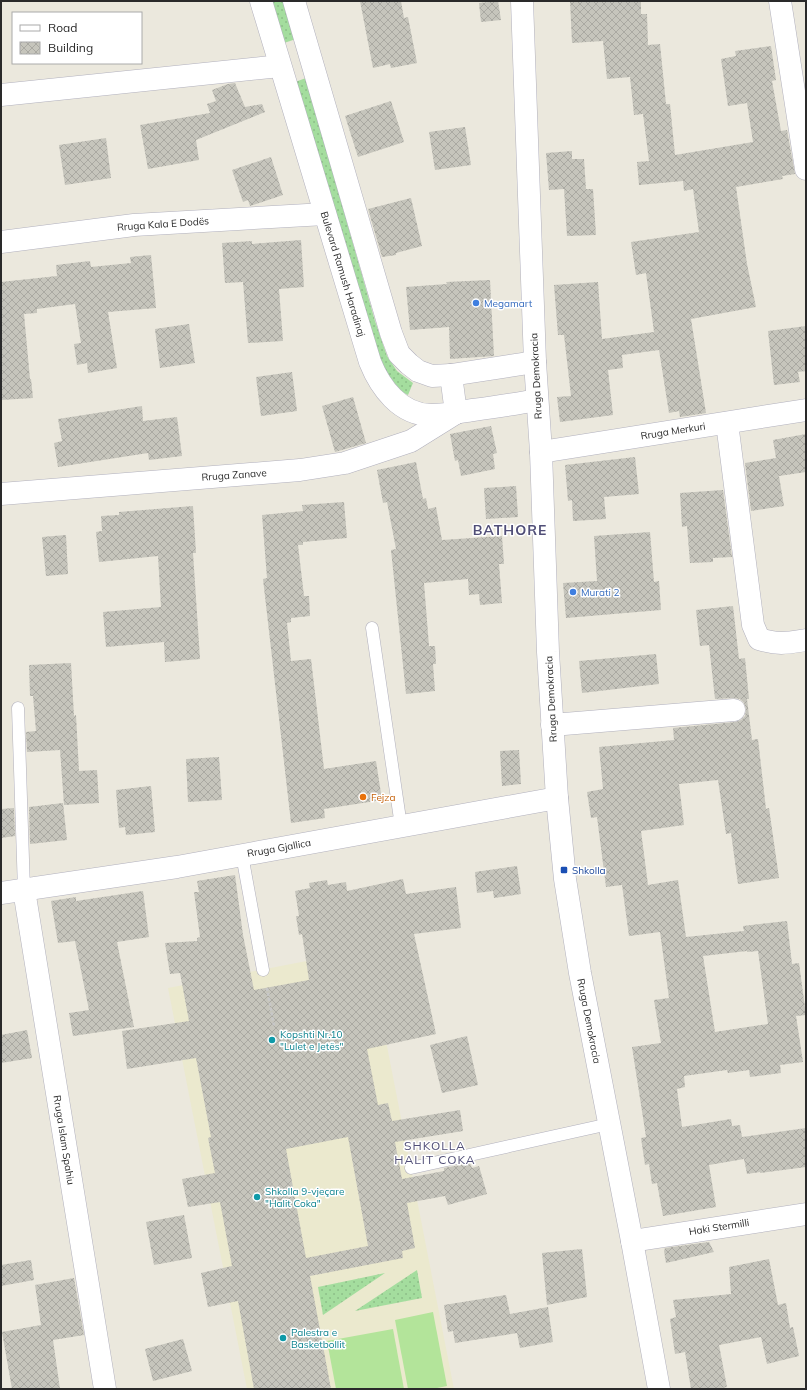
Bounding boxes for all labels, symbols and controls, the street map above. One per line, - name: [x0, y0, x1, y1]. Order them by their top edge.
- legend: [12, 12, 142, 64]
- text: Road: [48, 20, 77, 35]
- text: Building: [48, 40, 93, 55]
- street label: Bulevard Ramush Haradinaj: [318, 210, 368, 338]
- street label: Rruga Kala E Dodës: [116, 214, 210, 234]
- place label: Megamart: [484, 297, 533, 310]
- marker: Megamart: [471, 298, 481, 308]
- street label: Rruga Demokracia: [527, 333, 545, 419]
- street label: Rruga Merkuri: [640, 419, 706, 443]
- street label: Rruga Zanave: [201, 466, 267, 484]
- district label: BATHORE: [473, 521, 547, 539]
- place label: Murati 2: [581, 586, 619, 599]
- marker: Murati 2: [568, 587, 578, 597]
- street label: Rruga Demokracia: [542, 656, 560, 742]
- place label: Fejza: [371, 791, 395, 804]
- marker: Fejza: [358, 792, 368, 802]
- street label: Rruga Gjallica: [246, 836, 312, 860]
- place label: Shkolla: [572, 864, 606, 877]
- marker: Shkolla: [559, 865, 569, 875]
- street label: Rruga Demokracia: [574, 977, 604, 1065]
- place label: Kopshti Nr.10 "Lulet e Jetës": [280, 1028, 344, 1053]
- marker: Kopshti Nr.10 "Lulet e Jetës": [267, 1035, 277, 1045]
- street label: Rruga Islam Spahiu: [50, 1094, 78, 1186]
- district label: SHKOLLA HALIT COKA: [394, 1138, 476, 1167]
- place label: Shkolla 9-vjeçare "Halit Coka": [265, 1185, 344, 1210]
- marker: Shkolla 9-vjeçare "Halit Coka": [252, 1192, 262, 1202]
- street label: Haki Stermilli: [688, 1216, 750, 1238]
- place label: Palestra e Basketbollit: [291, 1326, 346, 1351]
- marker: Palestra e Basketbollit: [278, 1333, 288, 1343]

